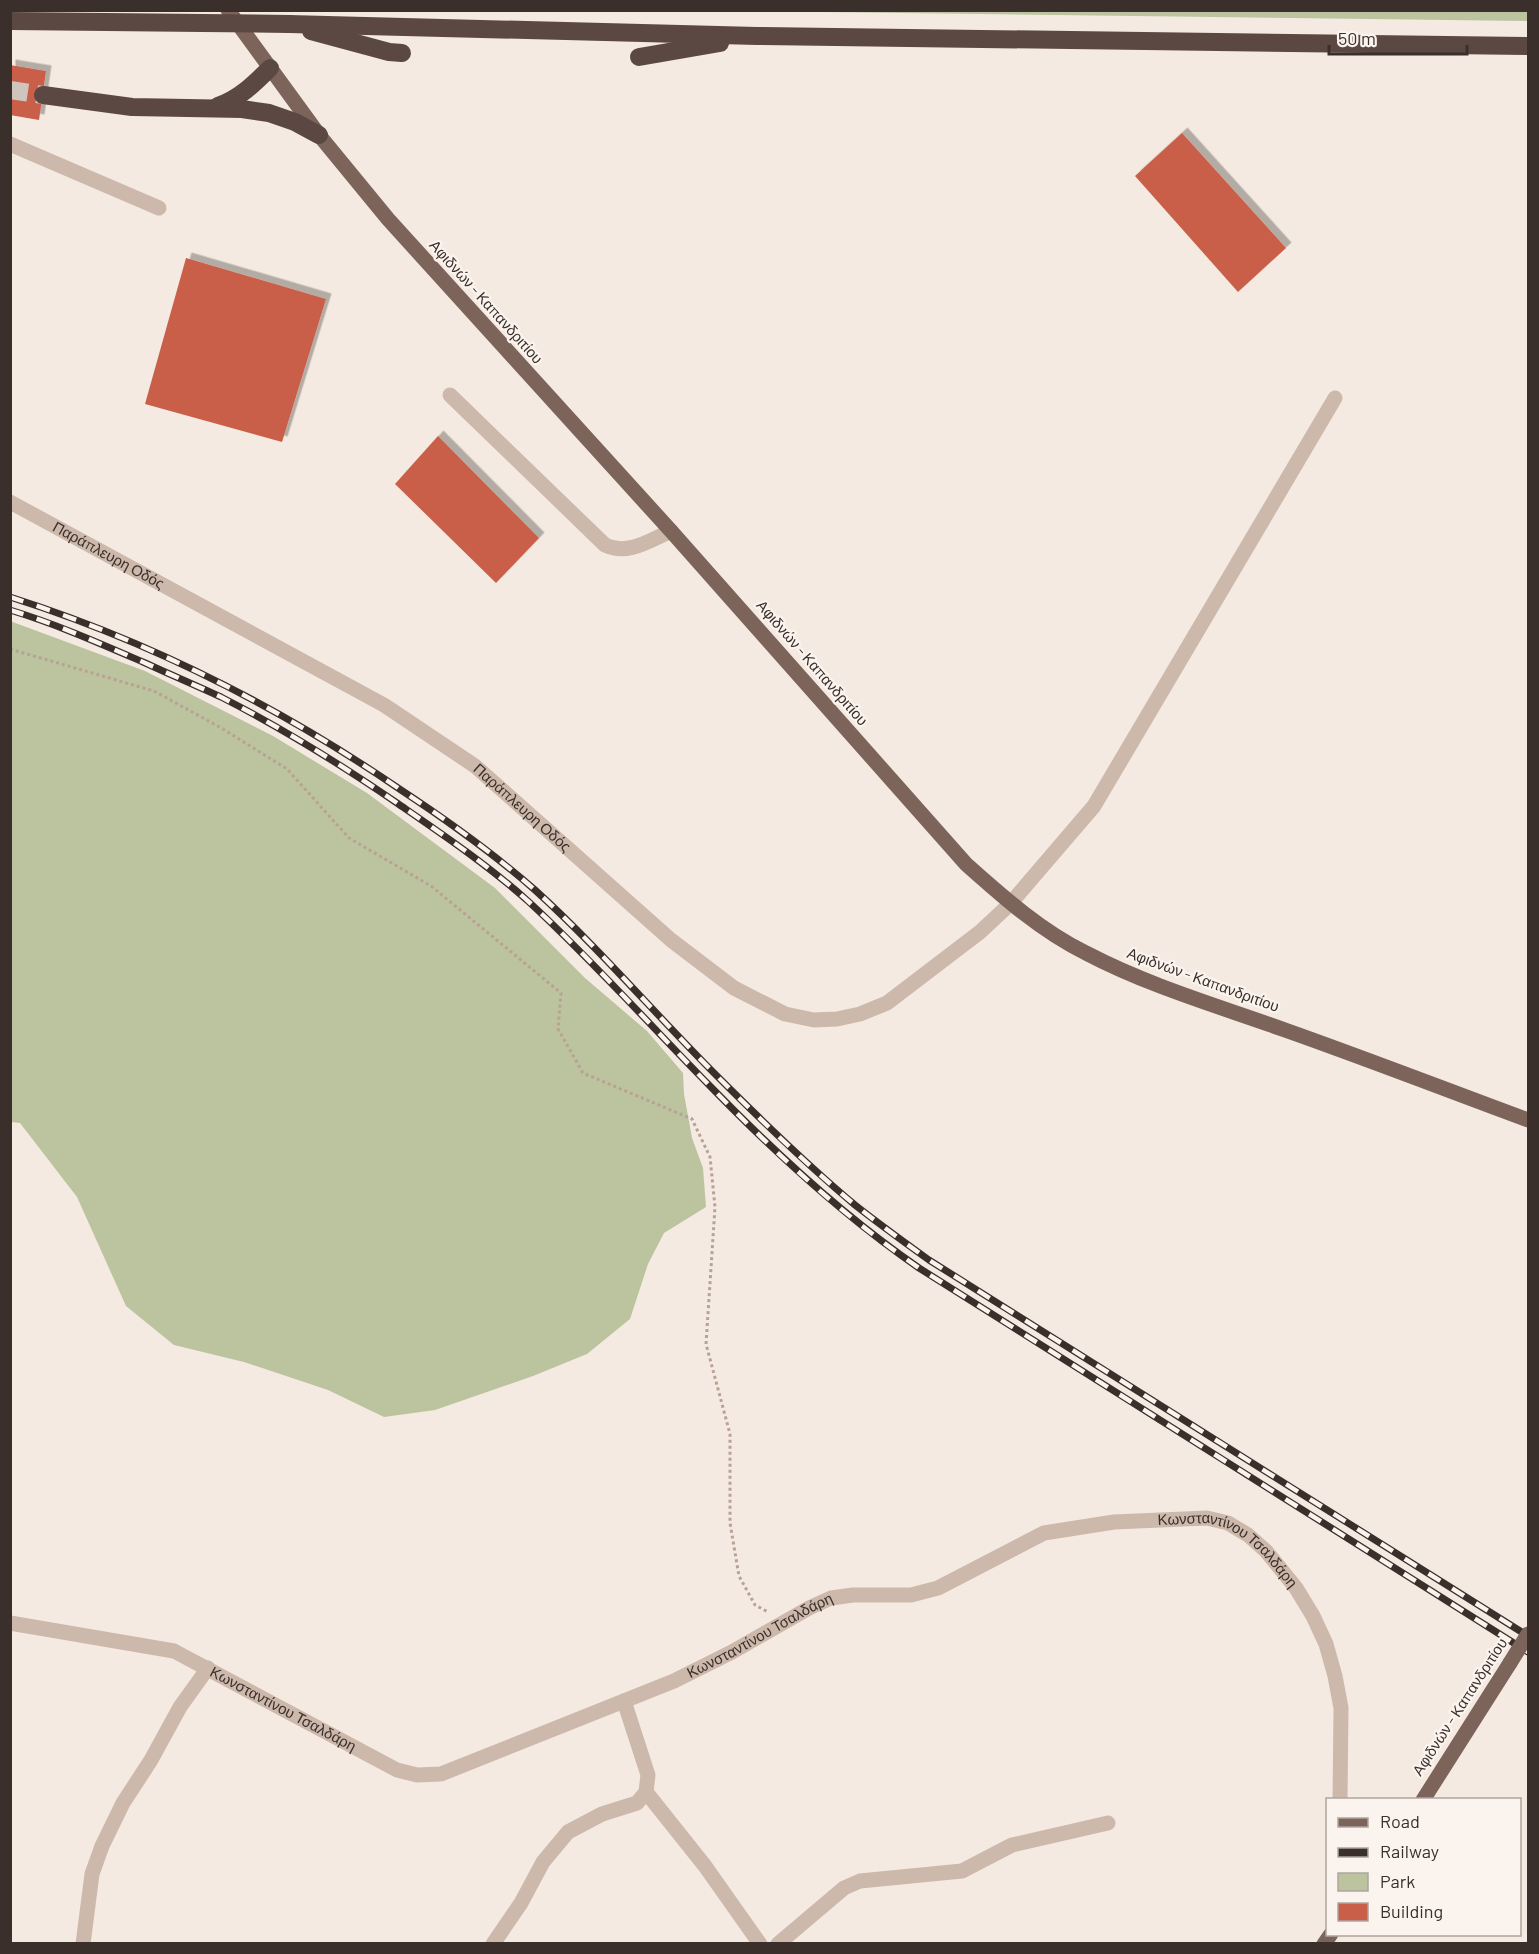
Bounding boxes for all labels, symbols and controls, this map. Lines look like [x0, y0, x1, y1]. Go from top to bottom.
scale bar [1329, 18, 1467, 56]
text: 50 m [1338, 27, 1376, 49]
street label: Αφιδνών - Καπανδριτίου [426, 236, 547, 367]
street label: Παράπλευρη Οδός [50, 517, 168, 592]
street label: Αφιδνών - Καπανδριτίου [753, 596, 872, 729]
street label: Παράπλευρη Οδός [470, 759, 575, 855]
street label: Αφιδνών - Καπανδριτίου [1125, 943, 1282, 1015]
street label: Κωνσταντίνου Τσαλδάρη [1157, 1508, 1302, 1591]
street label: Κωνσταντίνου Τσαλδάρη [684, 1588, 835, 1681]
street label: Αφιδνών - Καπανδριτίου [1408, 1634, 1510, 1779]
street label: Κωνσταντίνου Τσαλδάρη [207, 1662, 360, 1755]
legend [1326, 1798, 1521, 1936]
text: Road [1380, 1810, 1420, 1832]
text: Railway [1380, 1840, 1439, 1862]
text: Park [1380, 1870, 1415, 1892]
text: Building [1380, 1900, 1443, 1922]

